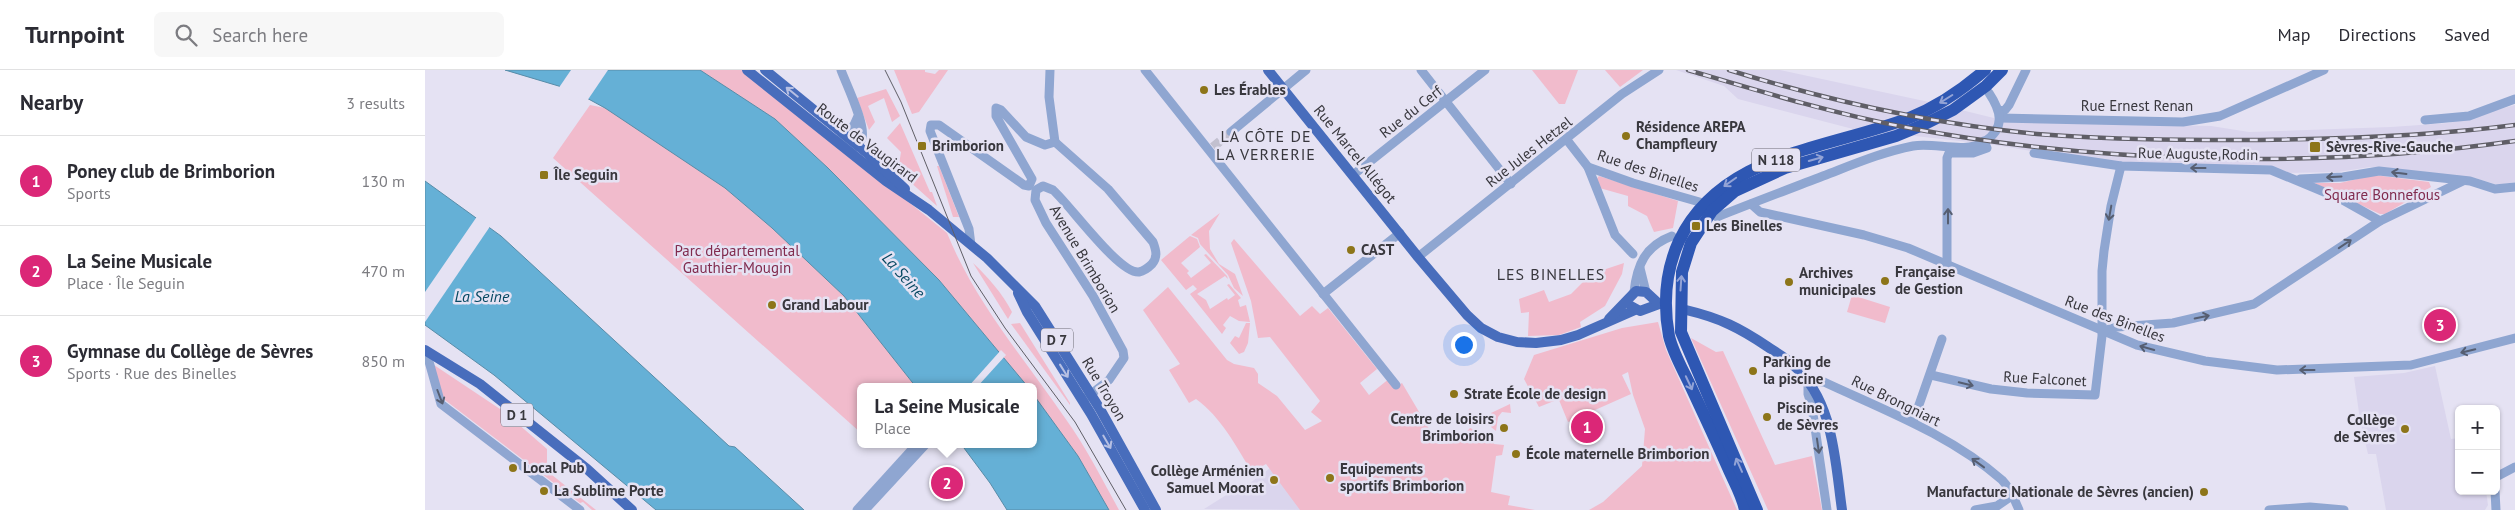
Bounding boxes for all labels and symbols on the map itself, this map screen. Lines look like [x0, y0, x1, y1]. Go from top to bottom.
place label: Les Érables [1214, 80, 1286, 99]
street label: Rue du Cerf [1376, 81, 1447, 142]
marker: Les Érables [1198, 84, 1210, 96]
one-way arrow [786, 86, 799, 97]
one-way arrow [1940, 94, 1954, 104]
street label: Rue Ernest Renan [2081, 96, 2193, 115]
street label: Route de Vaugirard [813, 99, 921, 187]
street label: Rue Marcel Allégot [1310, 101, 1401, 207]
street label: Rue Jules Hetzel [1482, 112, 1576, 191]
place label: Résidence AREPA Champfleury [1636, 117, 1747, 153]
district label: LA CÔTE DE LA VERRERIE [1216, 126, 1316, 164]
marker: Résidence AREPA Champfleury [1620, 130, 1632, 142]
place label: Brimborion [932, 136, 1004, 155]
place label: Sèvres-Rive-Gauche [2326, 137, 2454, 156]
marker: Brimborion [916, 140, 928, 152]
marker: Sèvres-Rive-Gauche [2308, 140, 2322, 154]
street label: Rue Auguste Rodin [2138, 143, 2258, 164]
street label: Rue des Binelles [1595, 145, 1701, 196]
road number: N 118 [1752, 148, 1800, 172]
one-way arrow [1807, 154, 1823, 164]
one-way arrow [2190, 163, 2206, 173]
place label: Île Seguin [553, 165, 618, 184]
one-way arrow [2392, 168, 2408, 178]
marker: Île Seguin [538, 169, 550, 181]
one-way arrow [2326, 173, 2342, 182]
one-way arrow [1723, 177, 1737, 187]
park label: Square Bonnefous [2324, 185, 2440, 204]
street label: Avenue Brimborion [1046, 201, 1125, 316]
one-way arrow [2105, 205, 2114, 221]
one-way arrow [1943, 208, 1953, 224]
place label: Les Binelles [1706, 216, 1782, 235]
marker: Les Binelles [1690, 220, 1702, 232]
one-way arrow [2338, 239, 2352, 250]
place label: CAST [1361, 240, 1395, 259]
park label: Parc départemental Gauthier-Mougin [674, 241, 800, 277]
marker: CAST [1345, 244, 1357, 256]
water label: La Seine [878, 248, 930, 302]
place label: Française de Gestion [1895, 262, 1963, 298]
place label: Archives municipales [1799, 263, 1876, 299]
district label: LES BINELLES [1497, 264, 1605, 284]
marker: Française de Gestion [1879, 275, 1891, 287]
one-way arrow [1676, 276, 1685, 292]
marker: Archives municipales [1783, 276, 1795, 288]
water label: La Seine [455, 286, 510, 306]
street label: Rue des Binelles [2062, 291, 2168, 346]
place label: Grand Labour [782, 295, 869, 314]
marker: Grand Labour [766, 299, 778, 311]
pin: 3 [2424, 306, 2456, 344]
one-way arrow [2194, 312, 2210, 321]
road number: D 7 [1041, 328, 1073, 352]
your location [1451, 332, 1477, 358]
one-way arrow [2139, 342, 2155, 352]
one-way arrow [2460, 347, 2476, 356]
place label: Parking de la piscine [1763, 352, 1831, 388]
street label: Rue Troyon [1078, 354, 1131, 424]
one-way arrow [1060, 364, 1070, 378]
marker: Parking de la piscine [1747, 365, 1759, 377]
one-way arrow [2299, 365, 2316, 375]
street label: Rue Falconet [2003, 367, 2087, 390]
street label: Rue Brongniart [1848, 371, 1944, 430]
one-way arrow [1685, 375, 1694, 390]
one-way arrow [1958, 380, 1974, 389]
place label: Strate École de design [1464, 384, 1606, 403]
marker: Strate École de design [1448, 388, 1460, 400]
one-way arrow [436, 389, 445, 404]
place label: Piscine de Sèvres [1777, 398, 1838, 434]
road number: D 1 [501, 404, 533, 426]
pin: 1 [1571, 408, 1603, 446]
place label: Centre de loisirs Brimborion [1390, 409, 1494, 445]
place label: Collège de Sèvres [2334, 410, 2395, 446]
marker: Piscine de Sèvres [1761, 411, 1773, 423]
marker: Centre de loisirs Brimborion [1498, 422, 1510, 434]
marker: Collège de Sèvres [2399, 423, 2411, 435]
one-way arrow [1103, 434, 1113, 448]
one-way arrow [1813, 438, 1823, 454]
place label: École maternelle Brimborion [1526, 444, 1709, 463]
marker: École maternelle Brimborion [1510, 448, 1522, 460]
place label: Local Pub [523, 458, 585, 477]
one-way arrow [1733, 458, 1743, 473]
one-way arrow [1971, 458, 1985, 468]
place label: Equipements sportifs Brimborion [1340, 459, 1464, 495]
place label: Collège Arménien Samuel Moorat [1151, 461, 1265, 497]
marker: Local Pub [507, 462, 519, 474]
pin: 2 [931, 464, 963, 502]
marker: Equipements sportifs Brimborion [1324, 472, 1336, 484]
marker: Collège Arménien Samuel Moorat [1268, 474, 1280, 486]
place label: La Sublime Porte [554, 481, 664, 500]
place label: Manufacture Nationale de Sèvres (ancien) [1927, 482, 2194, 501]
marker: La Sublime Porte [538, 485, 550, 497]
marker: Manufacture Nationale de Sèvres (ancien) [2198, 486, 2210, 498]

